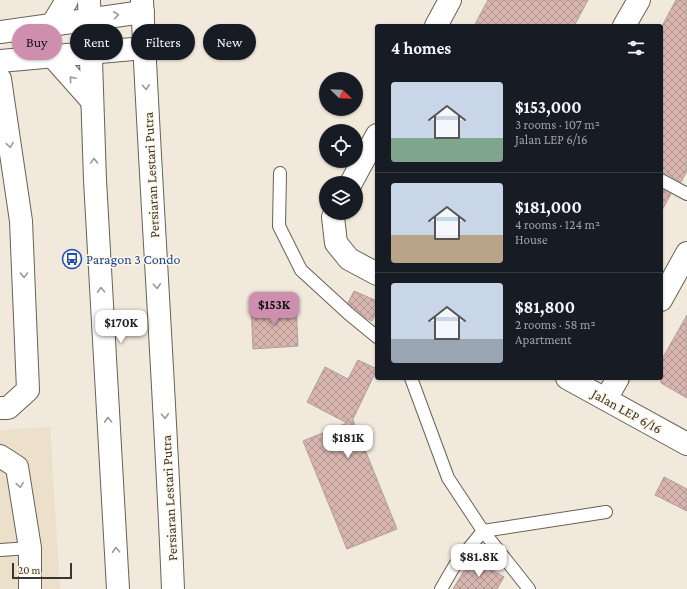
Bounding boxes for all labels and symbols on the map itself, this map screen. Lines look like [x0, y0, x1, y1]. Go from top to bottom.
one-way arrow [113, 11, 119, 20]
north arrow [319, 72, 363, 116]
one-way arrow [70, 76, 77, 84]
one-way arrow [142, 84, 151, 90]
street label: Persiaran Lestari Putra [140, 111, 162, 238]
one-way arrow [5, 142, 14, 149]
one-way arrow [90, 158, 98, 164]
bus stop icon: Paragon 3 Condo [61, 248, 83, 270]
place label: Paragon 3 Condo [86, 251, 181, 267]
one-way arrow [19, 272, 28, 278]
one-way arrow [153, 283, 162, 289]
one-way arrow [97, 287, 106, 293]
pin: $153K [246, 292, 302, 326]
pin: $170K [93, 310, 149, 344]
street label: Jalan LEP 6/16 [587, 384, 665, 437]
one-way arrow [160, 413, 169, 419]
one-way arrow [104, 417, 113, 423]
pin: $181K [320, 425, 376, 459]
street label: Persiaran Lestari Putra [158, 434, 180, 561]
one-way arrow [15, 482, 24, 488]
pin: $81.8K [446, 544, 512, 578]
one-way arrow [111, 547, 120, 553]
scale bar [12, 561, 72, 580]

